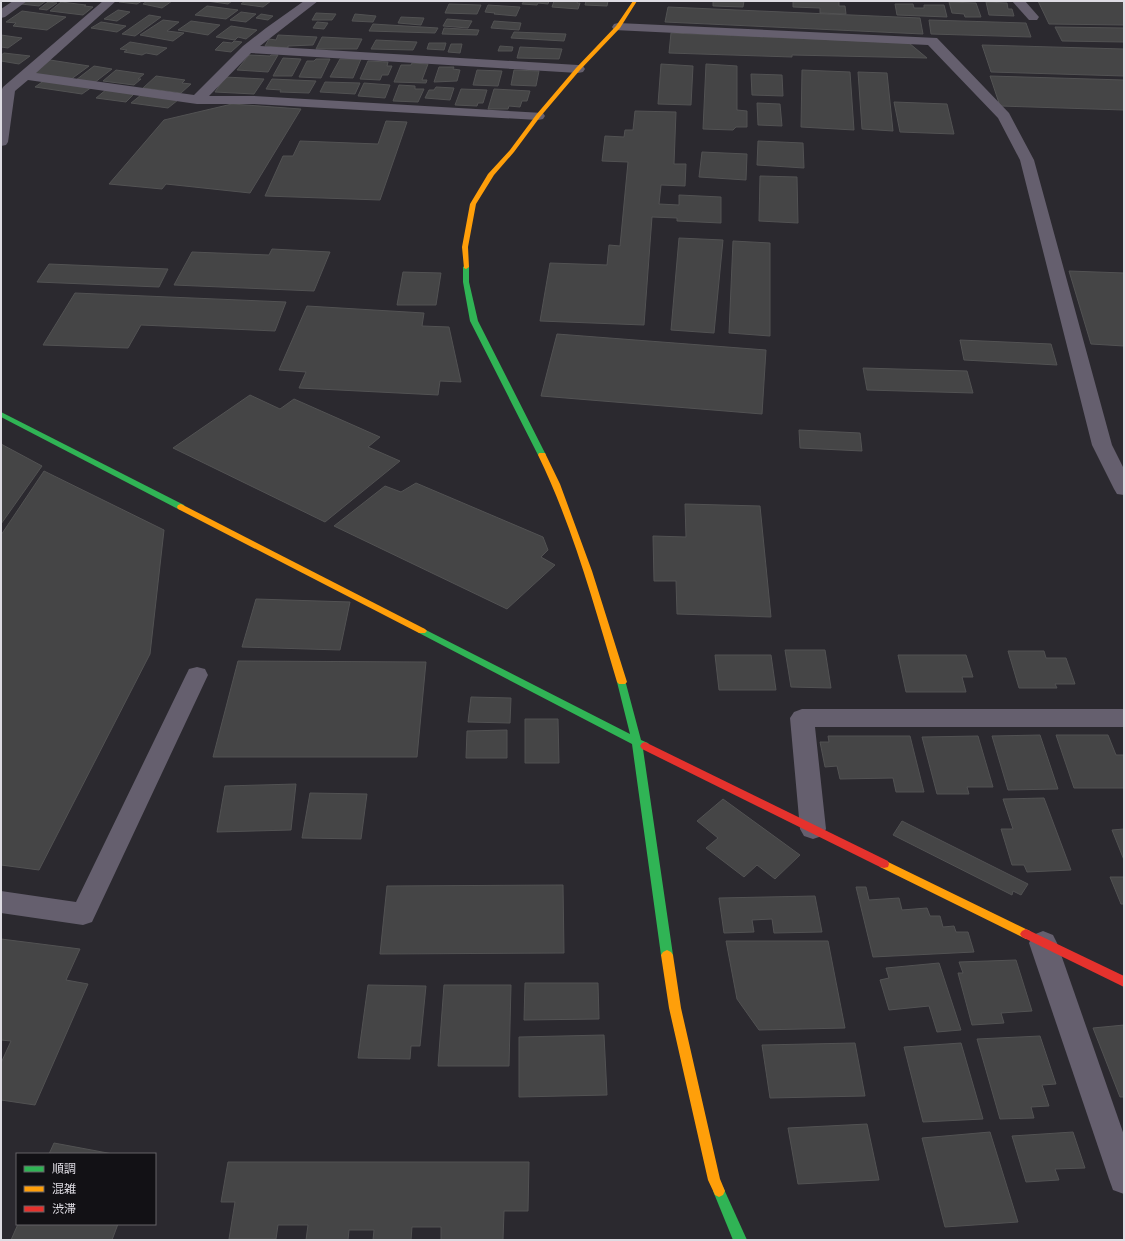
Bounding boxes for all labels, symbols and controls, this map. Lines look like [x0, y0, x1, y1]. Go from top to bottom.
legend [16, 1153, 156, 1225]
text: 順調 [52, 1162, 76, 1175]
text: 混雑 [52, 1182, 76, 1195]
text: 渋滞 [52, 1202, 76, 1215]

